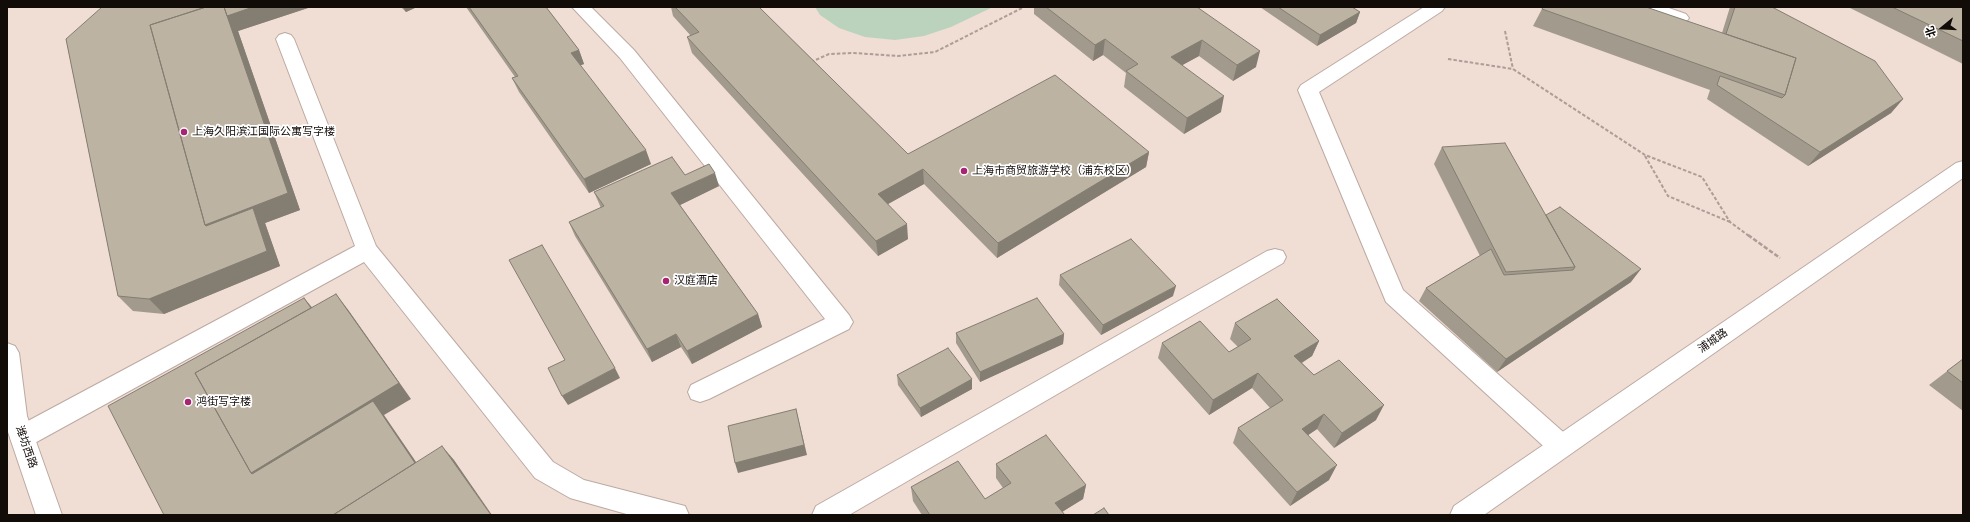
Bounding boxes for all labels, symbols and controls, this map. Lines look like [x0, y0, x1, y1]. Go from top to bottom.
north arrow [1922, 8, 1962, 48]
text: 北 [1921, 24, 1939, 39]
place label: 上海久阳滨江国际公寓写字楼 [192, 125, 335, 139]
marker: 上海久阳滨江国际公寓写字楼 [179, 127, 189, 137]
place label: 上海市商贸旅游学校（浦东校区） [972, 164, 1137, 178]
marker: 上海市商贸旅游学校（浦东校区） [959, 166, 969, 176]
place label: 汉庭酒店 [674, 274, 718, 288]
marker: 汉庭酒店 [661, 276, 671, 286]
street label: 浦城路 [1696, 326, 1730, 356]
place label: 鸿街写字楼 [196, 395, 251, 409]
marker: 鸿街写字楼 [183, 397, 193, 407]
street label: 潍坊西路 [13, 424, 39, 470]

